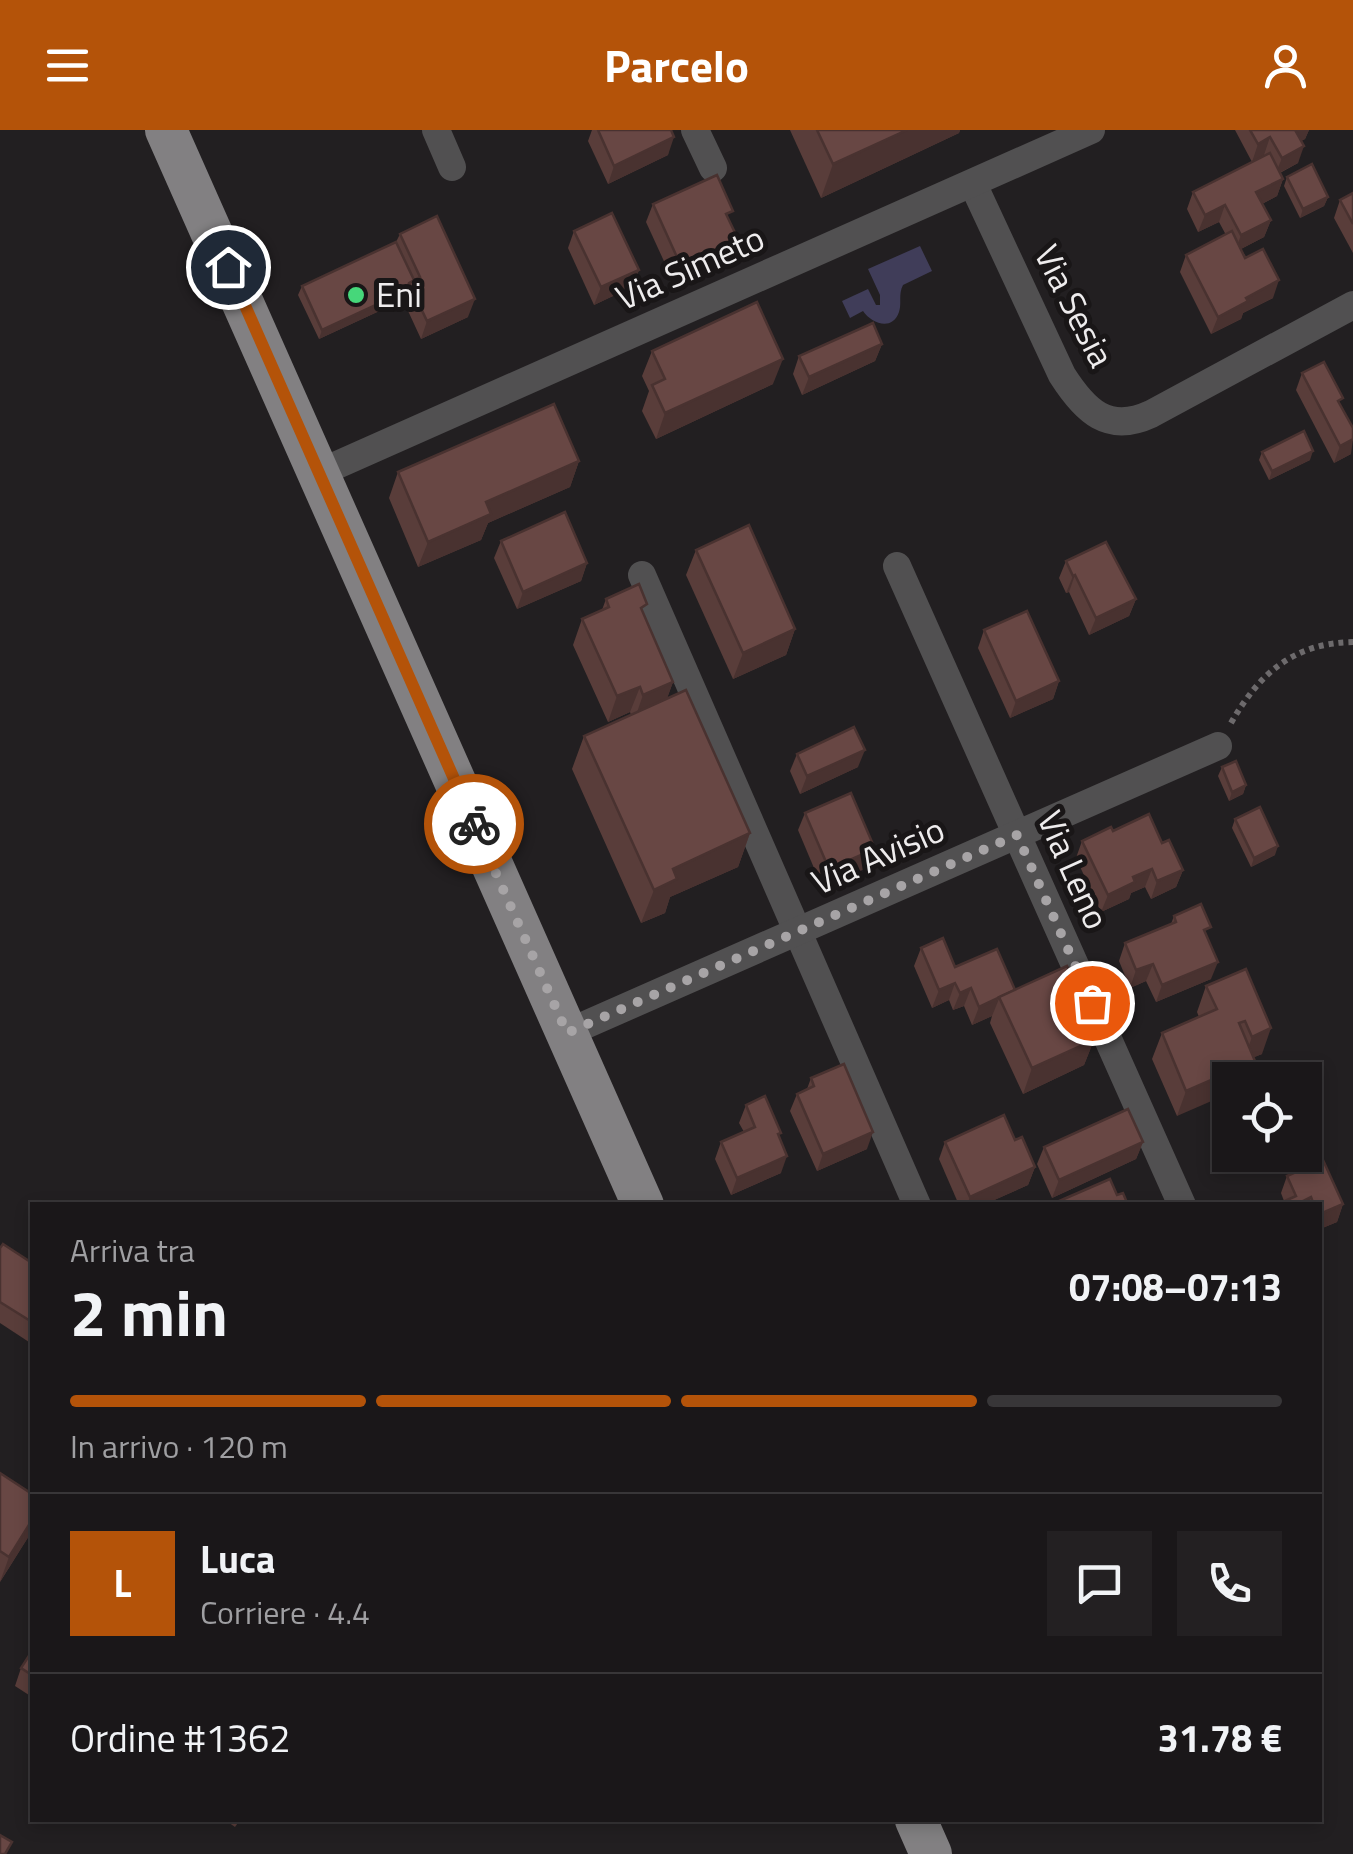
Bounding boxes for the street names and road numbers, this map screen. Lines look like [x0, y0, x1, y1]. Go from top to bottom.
street label: Via Simeto [607, 210, 773, 324]
street label: Via Sesia [1021, 235, 1129, 376]
street label: Via Avisio [802, 802, 953, 908]
street label: Via Leno [1024, 802, 1124, 938]

